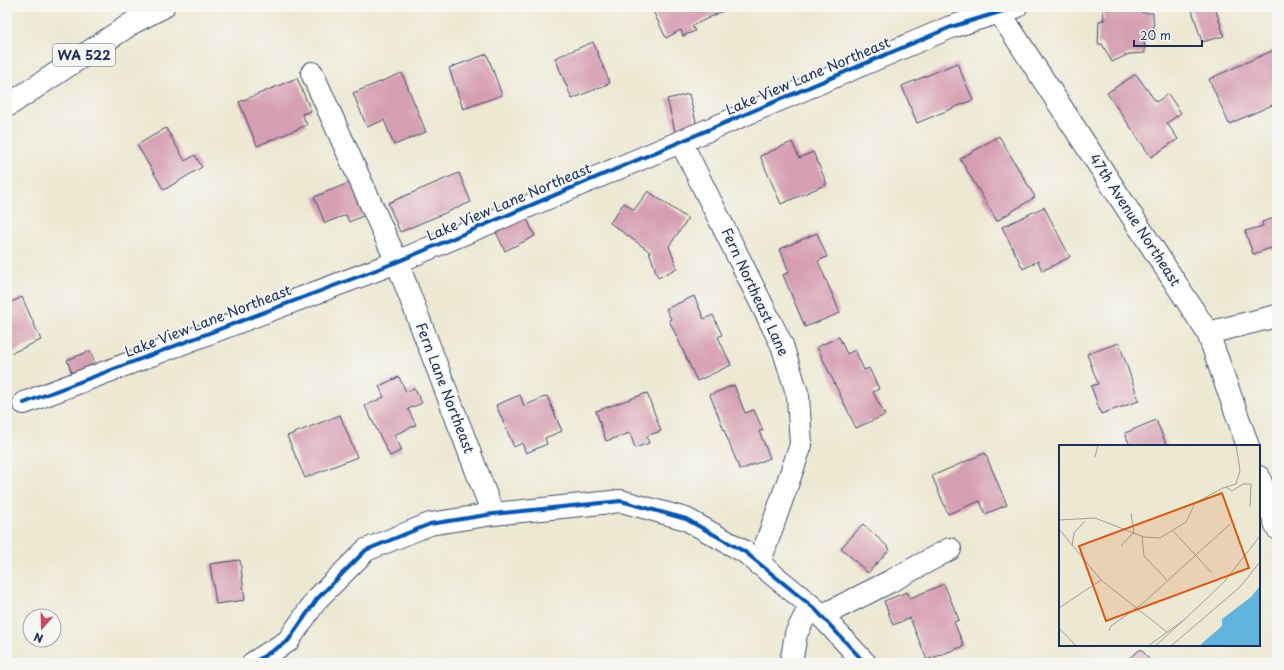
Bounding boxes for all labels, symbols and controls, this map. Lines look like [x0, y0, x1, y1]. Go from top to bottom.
scale bar [1134, 22, 1202, 48]
text: 20 m [1140, 26, 1171, 44]
street label: Lake View Lane Northeast [722, 31, 894, 120]
road number: WA 522 [53, 44, 115, 66]
street label: 47th Avenue Northeast [1085, 149, 1186, 290]
street label: Lake View Lane Northeast [423, 157, 595, 246]
street label: Fern Northeast Lane [716, 224, 795, 360]
street label: Lake View Lane Northeast [122, 279, 294, 362]
street label: Fern Lane Northeast [411, 319, 480, 457]
inset map [1059, 445, 1260, 646]
north arrow [22, 608, 62, 648]
text: N [31, 628, 45, 647]

